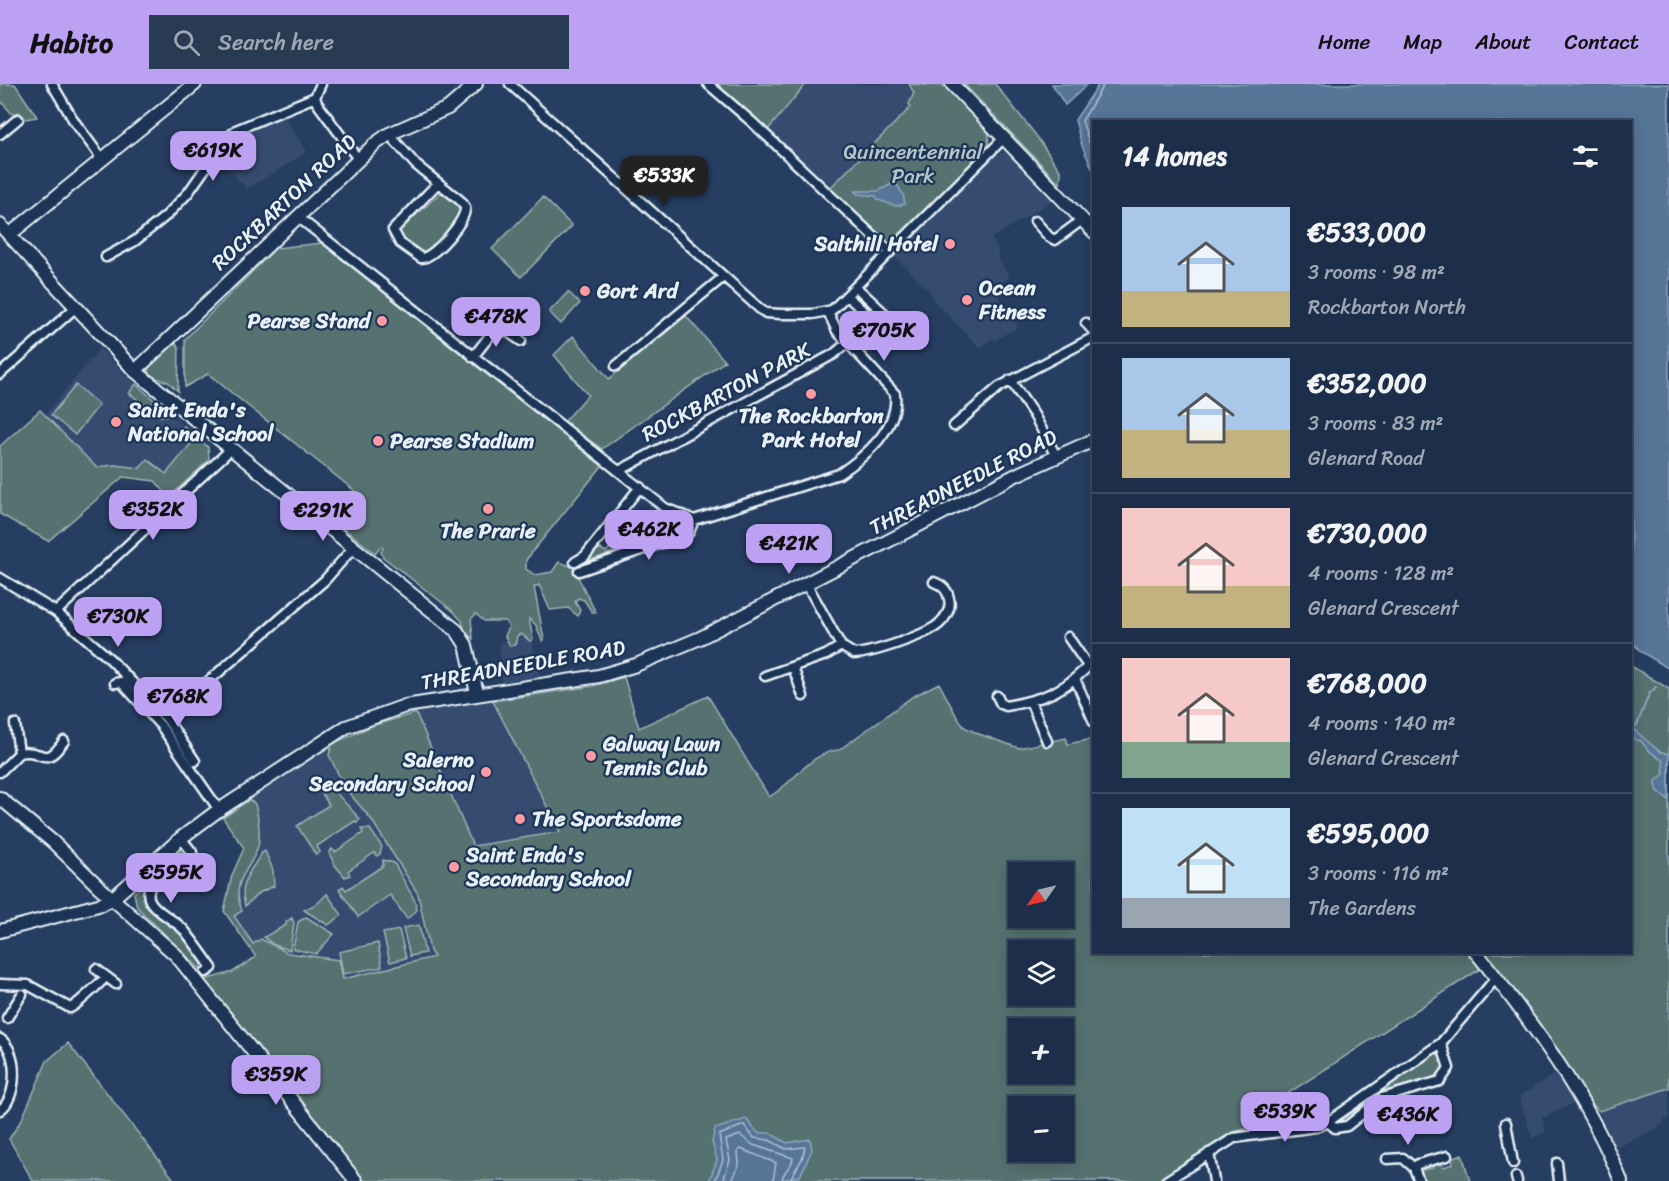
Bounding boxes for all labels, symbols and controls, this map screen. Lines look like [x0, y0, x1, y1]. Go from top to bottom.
search box [149, 15, 569, 69]
text: Habito [30, 18, 113, 67]
text: Search here [218, 23, 334, 62]
text: Home [1318, 23, 1370, 61]
text: Map [1403, 23, 1442, 61]
text: About [1475, 23, 1532, 61]
text: Contact [1565, 23, 1639, 61]
icon: search [170, 26, 203, 59]
street label: ROCKBARTON ROAD [202, 124, 366, 280]
pin: €619K [171, 131, 255, 182]
text: €619K [184, 133, 242, 168]
park label: Quincentennial Park [844, 133, 984, 195]
text: 14 homes [1122, 133, 1227, 179]
icon: filters [1569, 140, 1602, 173]
pin: €533K [622, 156, 706, 207]
text: €533K [634, 158, 694, 193]
text: €533,000 [1308, 209, 1426, 255]
place label: Salthill Hotel [813, 225, 939, 263]
icon: home [1170, 231, 1242, 303]
marker: Salthill Hotel [943, 237, 957, 251]
text: 3 rooms · 98 m² [1308, 255, 1445, 290]
place label: Ocean Fitness [978, 269, 1047, 331]
place label: Gort Ard [596, 272, 679, 310]
marker: Gort Ard [578, 284, 592, 298]
text: Rockbarton North [1308, 290, 1466, 325]
marker: Ocean Fitness [960, 293, 974, 307]
pin: €478K [454, 297, 538, 348]
text: €478K [465, 299, 527, 334]
place label: Pearse Stand [247, 302, 372, 340]
pin: €705K [842, 311, 926, 362]
text: €705K [853, 313, 915, 348]
marker: Pearse Stand [375, 314, 389, 328]
street label: ROCKBARTON PARK [634, 331, 819, 453]
text: €352,000 [1308, 360, 1427, 406]
icon: home [1170, 382, 1242, 454]
marker: The Rockbarton Park Hotel [804, 387, 818, 401]
place label: Saint Enda's National School [127, 391, 275, 453]
place label: The Rockbarton Park Hotel [738, 397, 884, 459]
text: 3 rooms · 83 m² [1308, 406, 1443, 441]
marker: Saint Enda's National School [109, 415, 123, 429]
street label: THREADNEEDLE ROAD [862, 418, 1064, 546]
place label: Pearse Stadium [390, 422, 534, 460]
marker: Pearse Stadium [371, 434, 385, 448]
text: Glenard Road [1308, 441, 1424, 476]
pin: €352K [111, 490, 195, 541]
pin: €291K [281, 491, 365, 542]
text: €352K [123, 492, 183, 527]
text: €291K [294, 493, 352, 528]
marker: The Prarie [481, 502, 495, 516]
pin: €462K [607, 510, 691, 561]
text: €730,000 [1308, 510, 1427, 556]
place label: The Prarie [440, 512, 536, 550]
text: €462K [619, 512, 679, 547]
pin: €421K [747, 524, 831, 575]
text: €421K [760, 526, 818, 561]
icon: home [1170, 532, 1242, 604]
text: 4 rooms · 128 m² [1308, 556, 1454, 591]
text: Glenard Crescent [1308, 591, 1459, 626]
pin: €730K [76, 597, 160, 648]
text: €730K [88, 599, 148, 634]
street label: THREADNEEDLE ROAD [418, 628, 629, 702]
text: €768,000 [1308, 660, 1427, 706]
pin: €768K [136, 677, 220, 728]
text: €768K [148, 679, 208, 714]
icon: home [1170, 682, 1242, 754]
text: 4 rooms · 140 m² [1308, 706, 1456, 741]
place label: Galway Lawn Tennis Club [602, 725, 721, 787]
place label: Salerno Secondary School [308, 741, 475, 803]
text: Glenard Crescent [1308, 741, 1459, 776]
marker: Galway Lawn Tennis Club [584, 749, 598, 763]
marker: Salerno Secondary School [479, 765, 493, 779]
place label: The Sportsdome [532, 800, 682, 838]
text: €595,000 [1308, 810, 1429, 856]
marker: The Sportsdome [513, 812, 527, 826]
icon: home [1170, 832, 1242, 904]
place label: Saint Enda's Secondary School [465, 836, 632, 898]
pin: €595K [129, 853, 213, 904]
text: €595K [140, 855, 202, 890]
text: 3 rooms · 116 m² [1308, 856, 1449, 891]
marker: Saint Enda's Secondary School [447, 860, 461, 874]
north arrow [1008, 862, 1074, 928]
map controls [1008, 862, 1074, 1162]
text: The Gardens [1308, 891, 1416, 926]
button: layers [1008, 940, 1074, 1006]
button: + [1008, 1018, 1074, 1084]
pin: €359K [234, 1055, 318, 1106]
text: €359K [246, 1057, 306, 1092]
pin: €539K [1243, 1092, 1327, 1143]
text: €539K [1255, 1094, 1315, 1129]
pin: €436K [1366, 1095, 1450, 1146]
button: − [1008, 1096, 1074, 1162]
text: €436K [1378, 1097, 1438, 1132]

